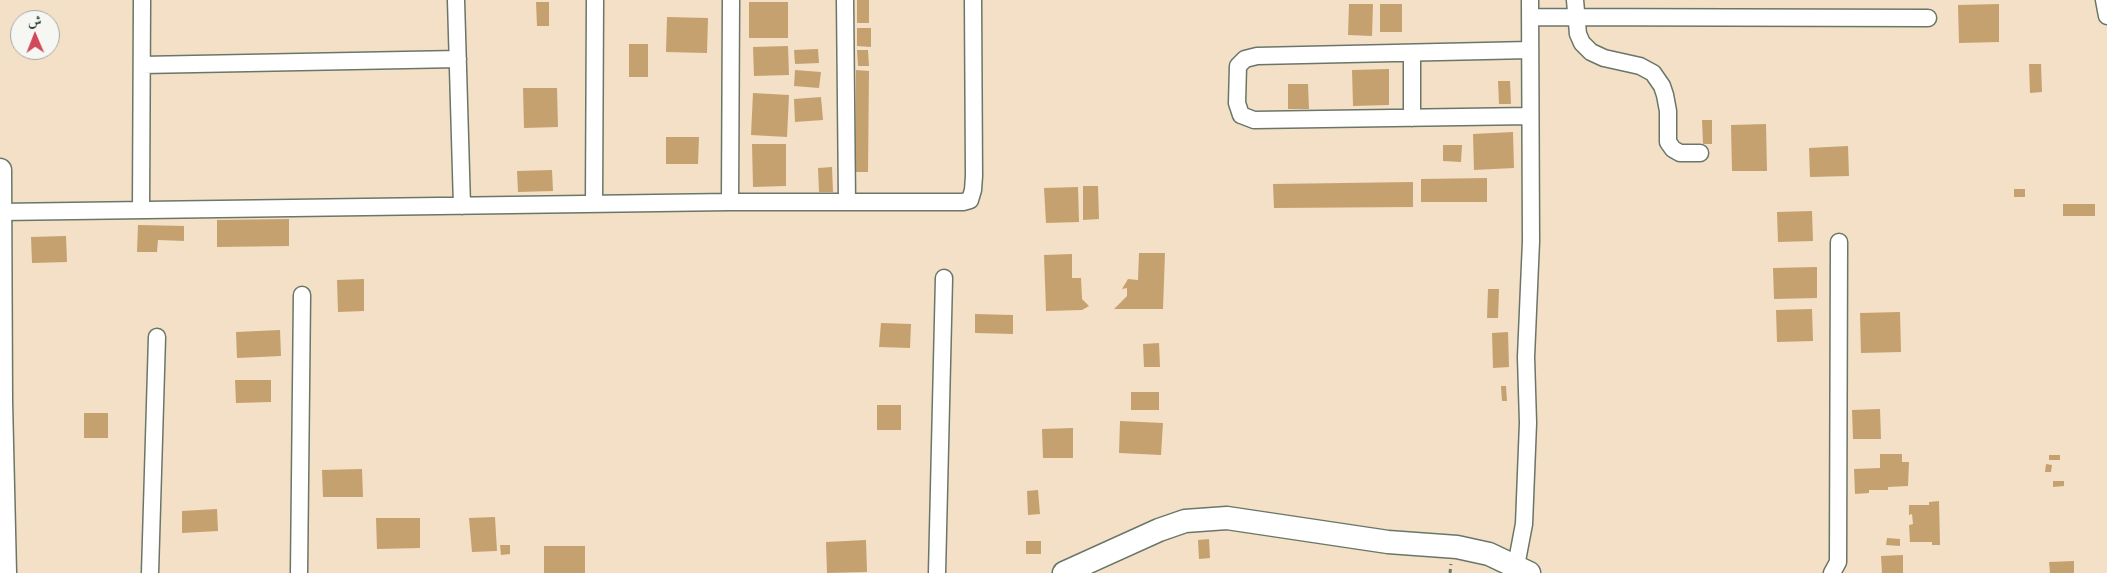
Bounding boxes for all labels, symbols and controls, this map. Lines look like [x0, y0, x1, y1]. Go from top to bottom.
north arrow [10, 10, 60, 60]
text: ش [28, 11, 42, 31]

